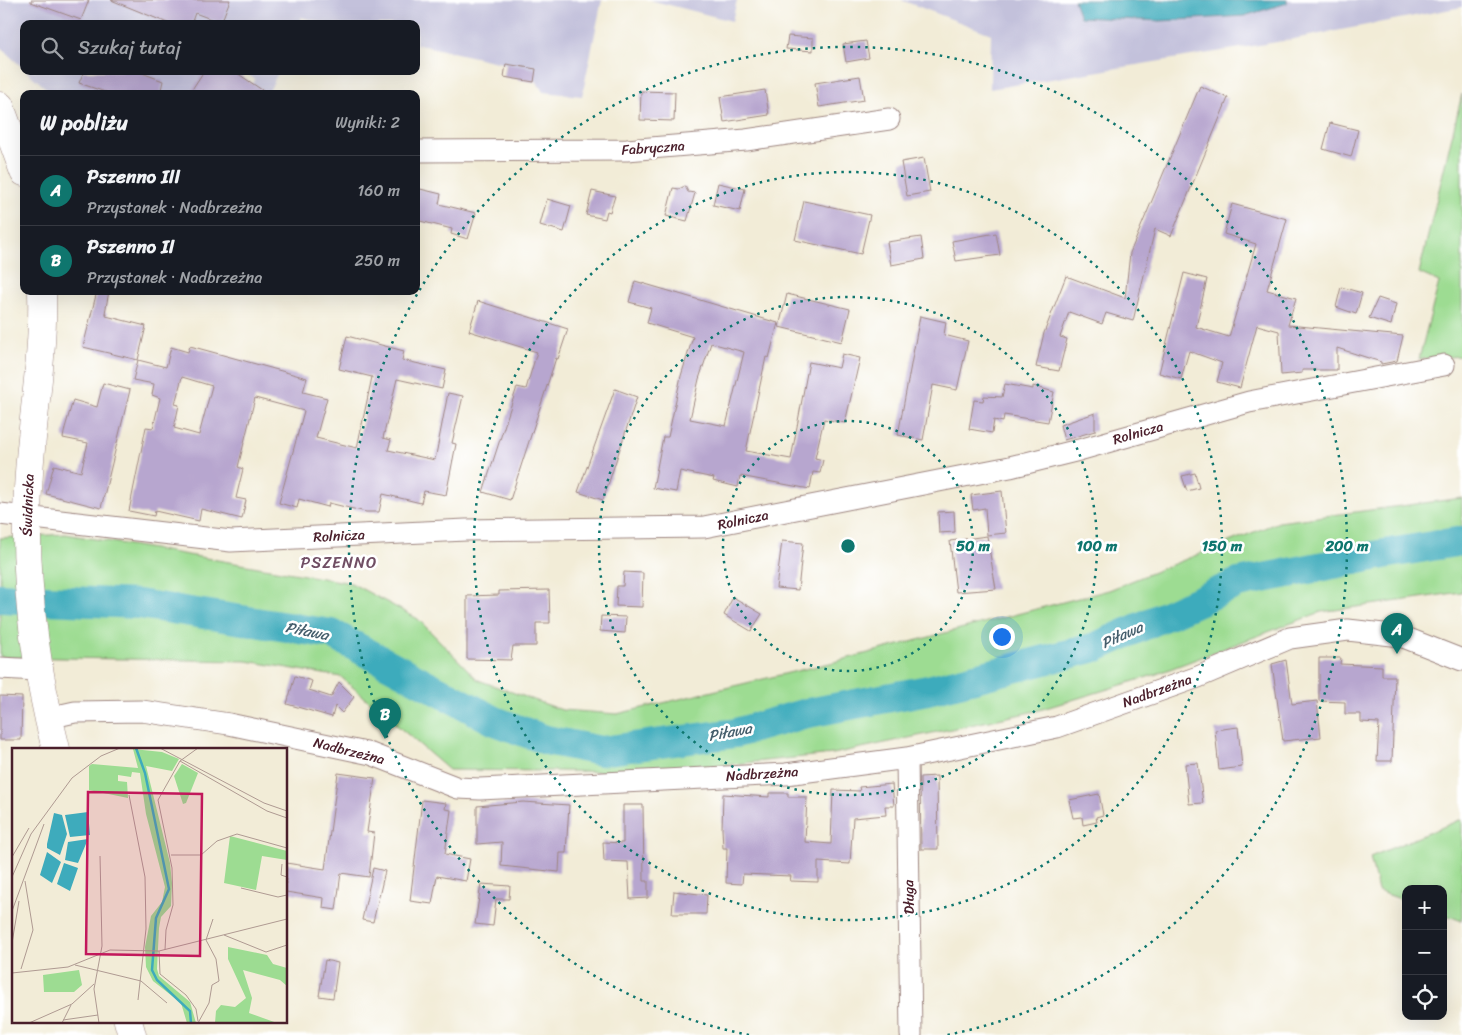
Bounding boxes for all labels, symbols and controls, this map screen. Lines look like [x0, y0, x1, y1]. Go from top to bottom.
search box [20, 20, 420, 75]
text: Szukaj tutaj [78, 31, 181, 64]
icon: search [38, 34, 66, 62]
text: W pobliżu [40, 104, 128, 142]
text: Wyniki: 2 [335, 108, 400, 137]
street label: Fabryczna [620, 133, 686, 163]
text: Pszenno III [87, 160, 180, 193]
text: A [51, 176, 61, 205]
text: 160 m [357, 176, 400, 205]
text: Przystanek · Nadbrzeżna [87, 193, 262, 222]
text: Pszenno II [87, 230, 175, 263]
text: B [51, 246, 61, 275]
text: 250 m [354, 246, 400, 275]
text: Przystanek · Nadbrzeżna [87, 263, 262, 292]
street label: Rolnicza [1110, 414, 1166, 452]
street label: Świdnicka [14, 473, 42, 537]
street label: Rolnicza [715, 502, 771, 538]
street label: Rolnicza [313, 522, 365, 550]
text: 50 m [956, 533, 991, 559]
text: 100 m [1077, 533, 1118, 559]
text: 150 m [1202, 533, 1243, 559]
text: 200 m [1324, 533, 1369, 559]
centre of rings [839, 537, 857, 555]
district label: PSZENNO [301, 548, 377, 577]
pin: A [1381, 613, 1413, 654]
water label: Piława [283, 614, 332, 648]
water label: Piława [1097, 614, 1149, 656]
your location [989, 624, 1015, 650]
street label: Nadbrzeżna [1119, 667, 1195, 715]
pin: B [369, 698, 401, 739]
water label: Piława [706, 715, 755, 749]
street label: Nadbrzeżna [311, 730, 387, 772]
inset map [12, 748, 288, 1022]
street label: Nadbrzeżna [725, 759, 799, 789]
street label: Długa [896, 879, 922, 914]
map controls [1402, 885, 1447, 1020]
button: + [1402, 885, 1447, 930]
button: − [1402, 930, 1447, 975]
button: locate [1402, 975, 1447, 1020]

